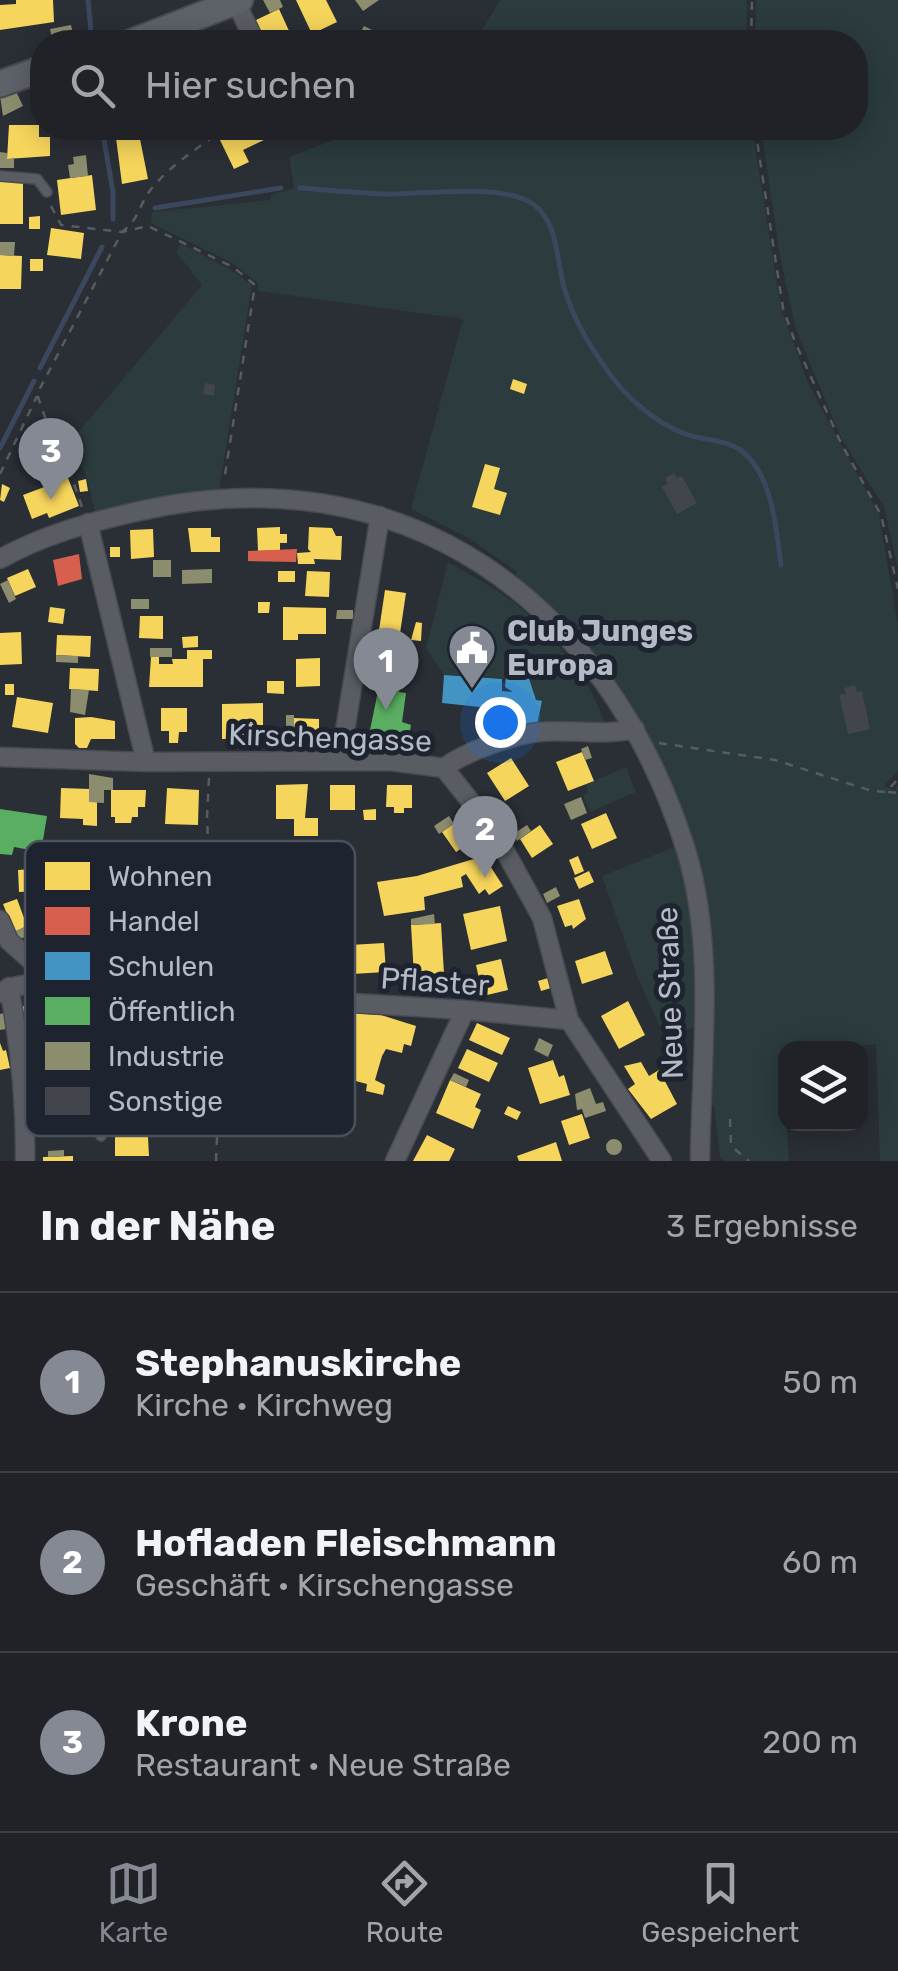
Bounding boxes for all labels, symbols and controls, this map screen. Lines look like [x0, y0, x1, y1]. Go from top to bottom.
search box [30, 30, 868, 140]
icon: search [65, 58, 120, 113]
text: Hier suchen [145, 62, 356, 108]
pin: 3 [18, 418, 84, 500]
place label: Club Junges Europa [507, 613, 693, 683]
public building icon: Club Junges Europa [446, 622, 498, 690]
pin: 1 [354, 628, 418, 710]
your location [475, 697, 526, 748]
street label: Kirschengasse [228, 716, 432, 760]
pin: 2 [452, 796, 518, 878]
legend [25, 841, 355, 1136]
text: Wohnen [108, 860, 213, 893]
text: Handel [108, 905, 200, 938]
street label: Neue Straße [649, 906, 691, 1080]
text: Schulen [108, 950, 214, 983]
street label: Pflaster [379, 960, 491, 1004]
text: Öffentlich [108, 995, 236, 1028]
text: Industrie [108, 1040, 224, 1073]
map controls [778, 1041, 868, 1131]
button: layers [778, 1041, 868, 1131]
text: Sonstige [108, 1085, 223, 1118]
text: In der Nähe [40, 1201, 275, 1251]
text: 3 Ergebnisse [666, 1207, 858, 1245]
text: Stephanuskirche [135, 1340, 461, 1386]
text: 1 [65, 1363, 80, 1401]
text: 50 m [782, 1363, 858, 1401]
text: Kirche · Kirchweg [135, 1386, 393, 1424]
text: Hofladen Fleischmann [135, 1520, 557, 1566]
text: 2 [62, 1543, 83, 1581]
text: 60 m [782, 1543, 858, 1581]
text: Geschäft · Kirschengasse [135, 1566, 514, 1604]
text: Krone [135, 1700, 248, 1746]
text: 3 [62, 1723, 83, 1761]
text: 200 m [762, 1723, 858, 1761]
text: Restaurant · Neue Straße [135, 1746, 511, 1784]
tab: Karte [99, 1856, 168, 1949]
tab: Route [366, 1856, 444, 1949]
tab: Gespeichert [641, 1856, 799, 1949]

